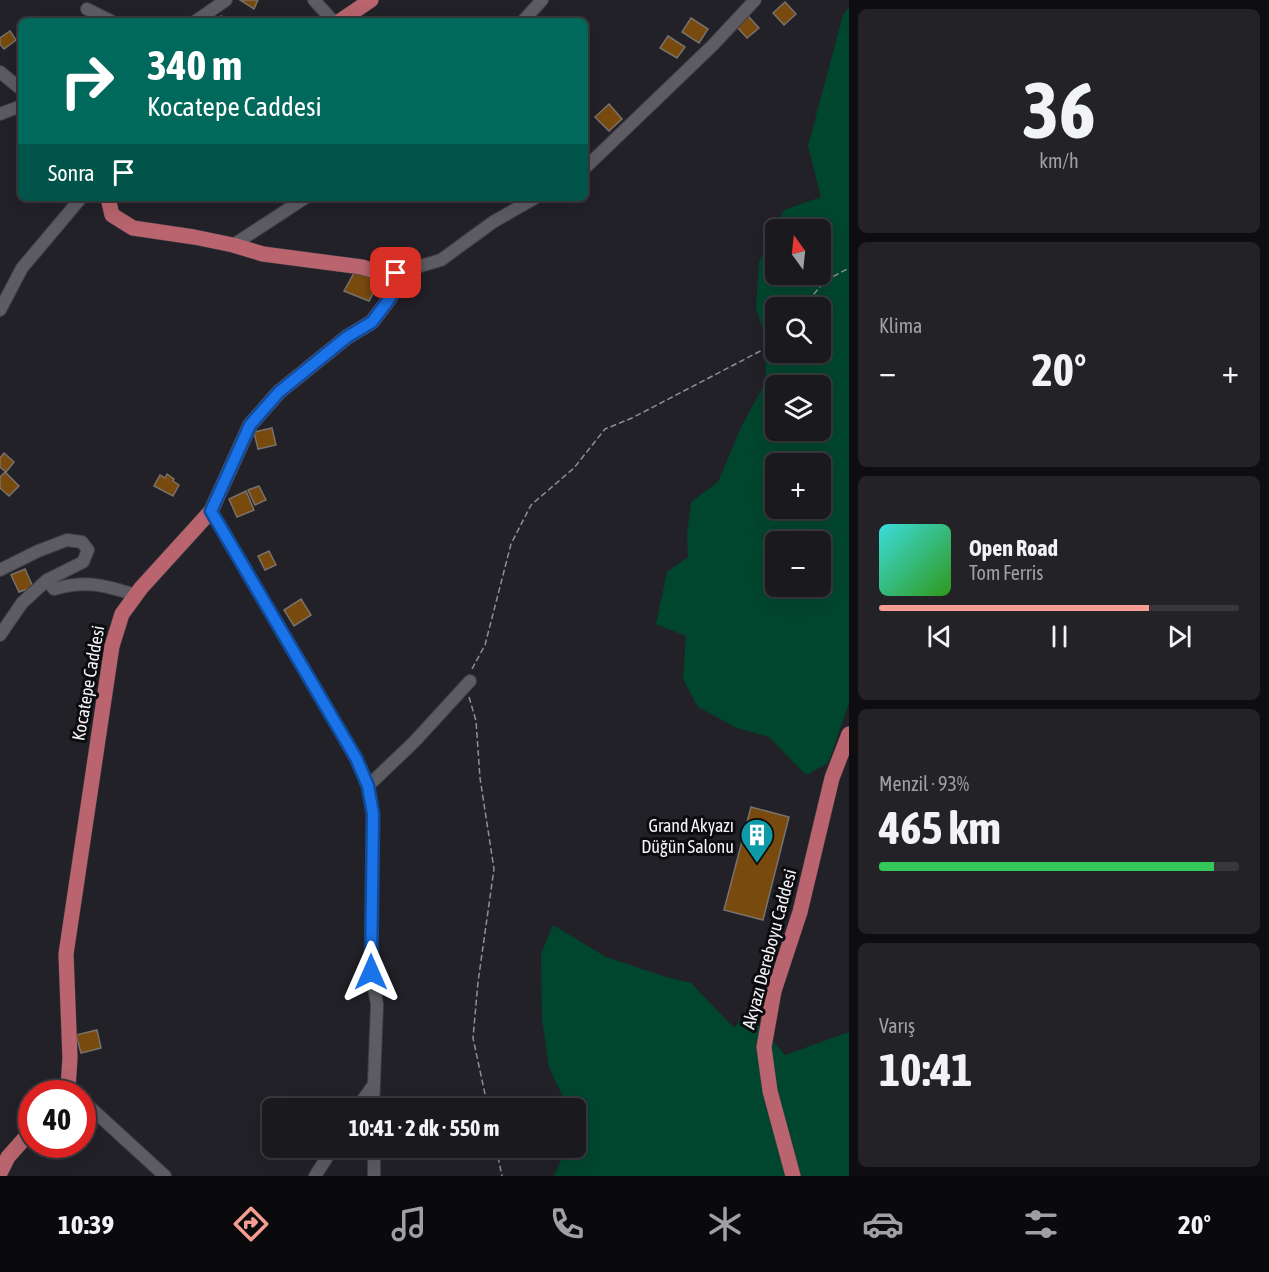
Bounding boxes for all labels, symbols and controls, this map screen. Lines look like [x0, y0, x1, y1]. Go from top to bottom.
text: 340 m [147, 41, 242, 89]
icon: right [48, 42, 126, 120]
text: 36 [1022, 65, 1096, 155]
text: Kocatepe Caddesi [147, 91, 322, 122]
text: km/h [1039, 149, 1079, 172]
icon: arrive [107, 156, 140, 189]
text: Sonra [48, 160, 95, 186]
north arrow [765, 219, 831, 285]
map controls [765, 219, 831, 597]
pin [370, 247, 421, 298]
icon: arrive [379, 256, 412, 289]
button: search [765, 297, 831, 363]
text: Klima [879, 314, 922, 337]
text: 20° [1032, 344, 1086, 396]
text: − [879, 352, 896, 390]
text: + [1222, 352, 1239, 390]
button: layers [765, 375, 831, 441]
button: + [765, 453, 831, 519]
button: − [765, 531, 831, 597]
text: Open Road [969, 535, 1058, 561]
text: Tom Ferris [969, 561, 1043, 584]
icon: previous [923, 620, 956, 653]
icon: pause [1043, 620, 1076, 653]
icon: next [1163, 620, 1196, 653]
street label: Kocatepe Caddesi [68, 624, 108, 742]
text: Menzil · 93% [879, 772, 969, 795]
text: 465 km [879, 802, 1001, 854]
place label: Grand Akyazı Düğün Salonu [641, 815, 734, 857]
building icon: Grand Akyazı Düğün Salonu [739, 817, 775, 864]
street label: Akyazı Dereboyu Caddesi [738, 867, 800, 1031]
position arrow [339, 940, 403, 1004]
text: Varış [879, 1014, 915, 1037]
text: 10:41 [879, 1044, 973, 1096]
speed limit sign: 40 [18, 1080, 96, 1158]
text: 10:41 · 2 dk · 550 m [349, 1115, 499, 1141]
icon: directions [230, 1203, 272, 1245]
icon: music [388, 1203, 430, 1245]
icon: phone [546, 1203, 588, 1245]
icon: climate [704, 1203, 746, 1245]
icon: car [862, 1203, 904, 1245]
icon: filters [1020, 1203, 1062, 1245]
text: 10:39 [58, 1209, 114, 1240]
text: 20° [1178, 1209, 1211, 1240]

